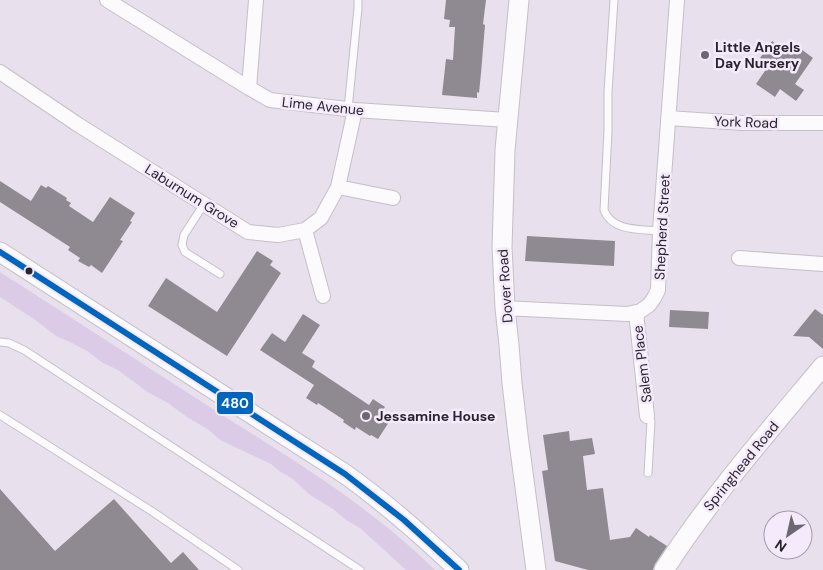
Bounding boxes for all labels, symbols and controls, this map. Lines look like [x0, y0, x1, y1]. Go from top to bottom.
place label: Little Angels Day Nursery [715, 38, 800, 72]
marker: Little Angels Day Nursery [699, 49, 711, 61]
street label: Lime Avenue [281, 93, 365, 119]
street label: York Road [714, 112, 778, 132]
street label: Laburnum Grove [142, 160, 242, 232]
street label: Shepherd Street [650, 174, 674, 280]
street label: Dover Road [493, 248, 517, 324]
unlabelled marker [24, 266, 34, 276]
street label: Salem Place [628, 324, 656, 404]
line badge: 480 [216, 391, 254, 415]
text: 480 [221, 394, 249, 412]
place label: Jessamine House [376, 407, 496, 425]
marker: Jessamine House [360, 410, 372, 422]
street label: Springhead Road [699, 418, 783, 514]
north arrow [763, 510, 813, 560]
text: N [771, 535, 790, 556]

